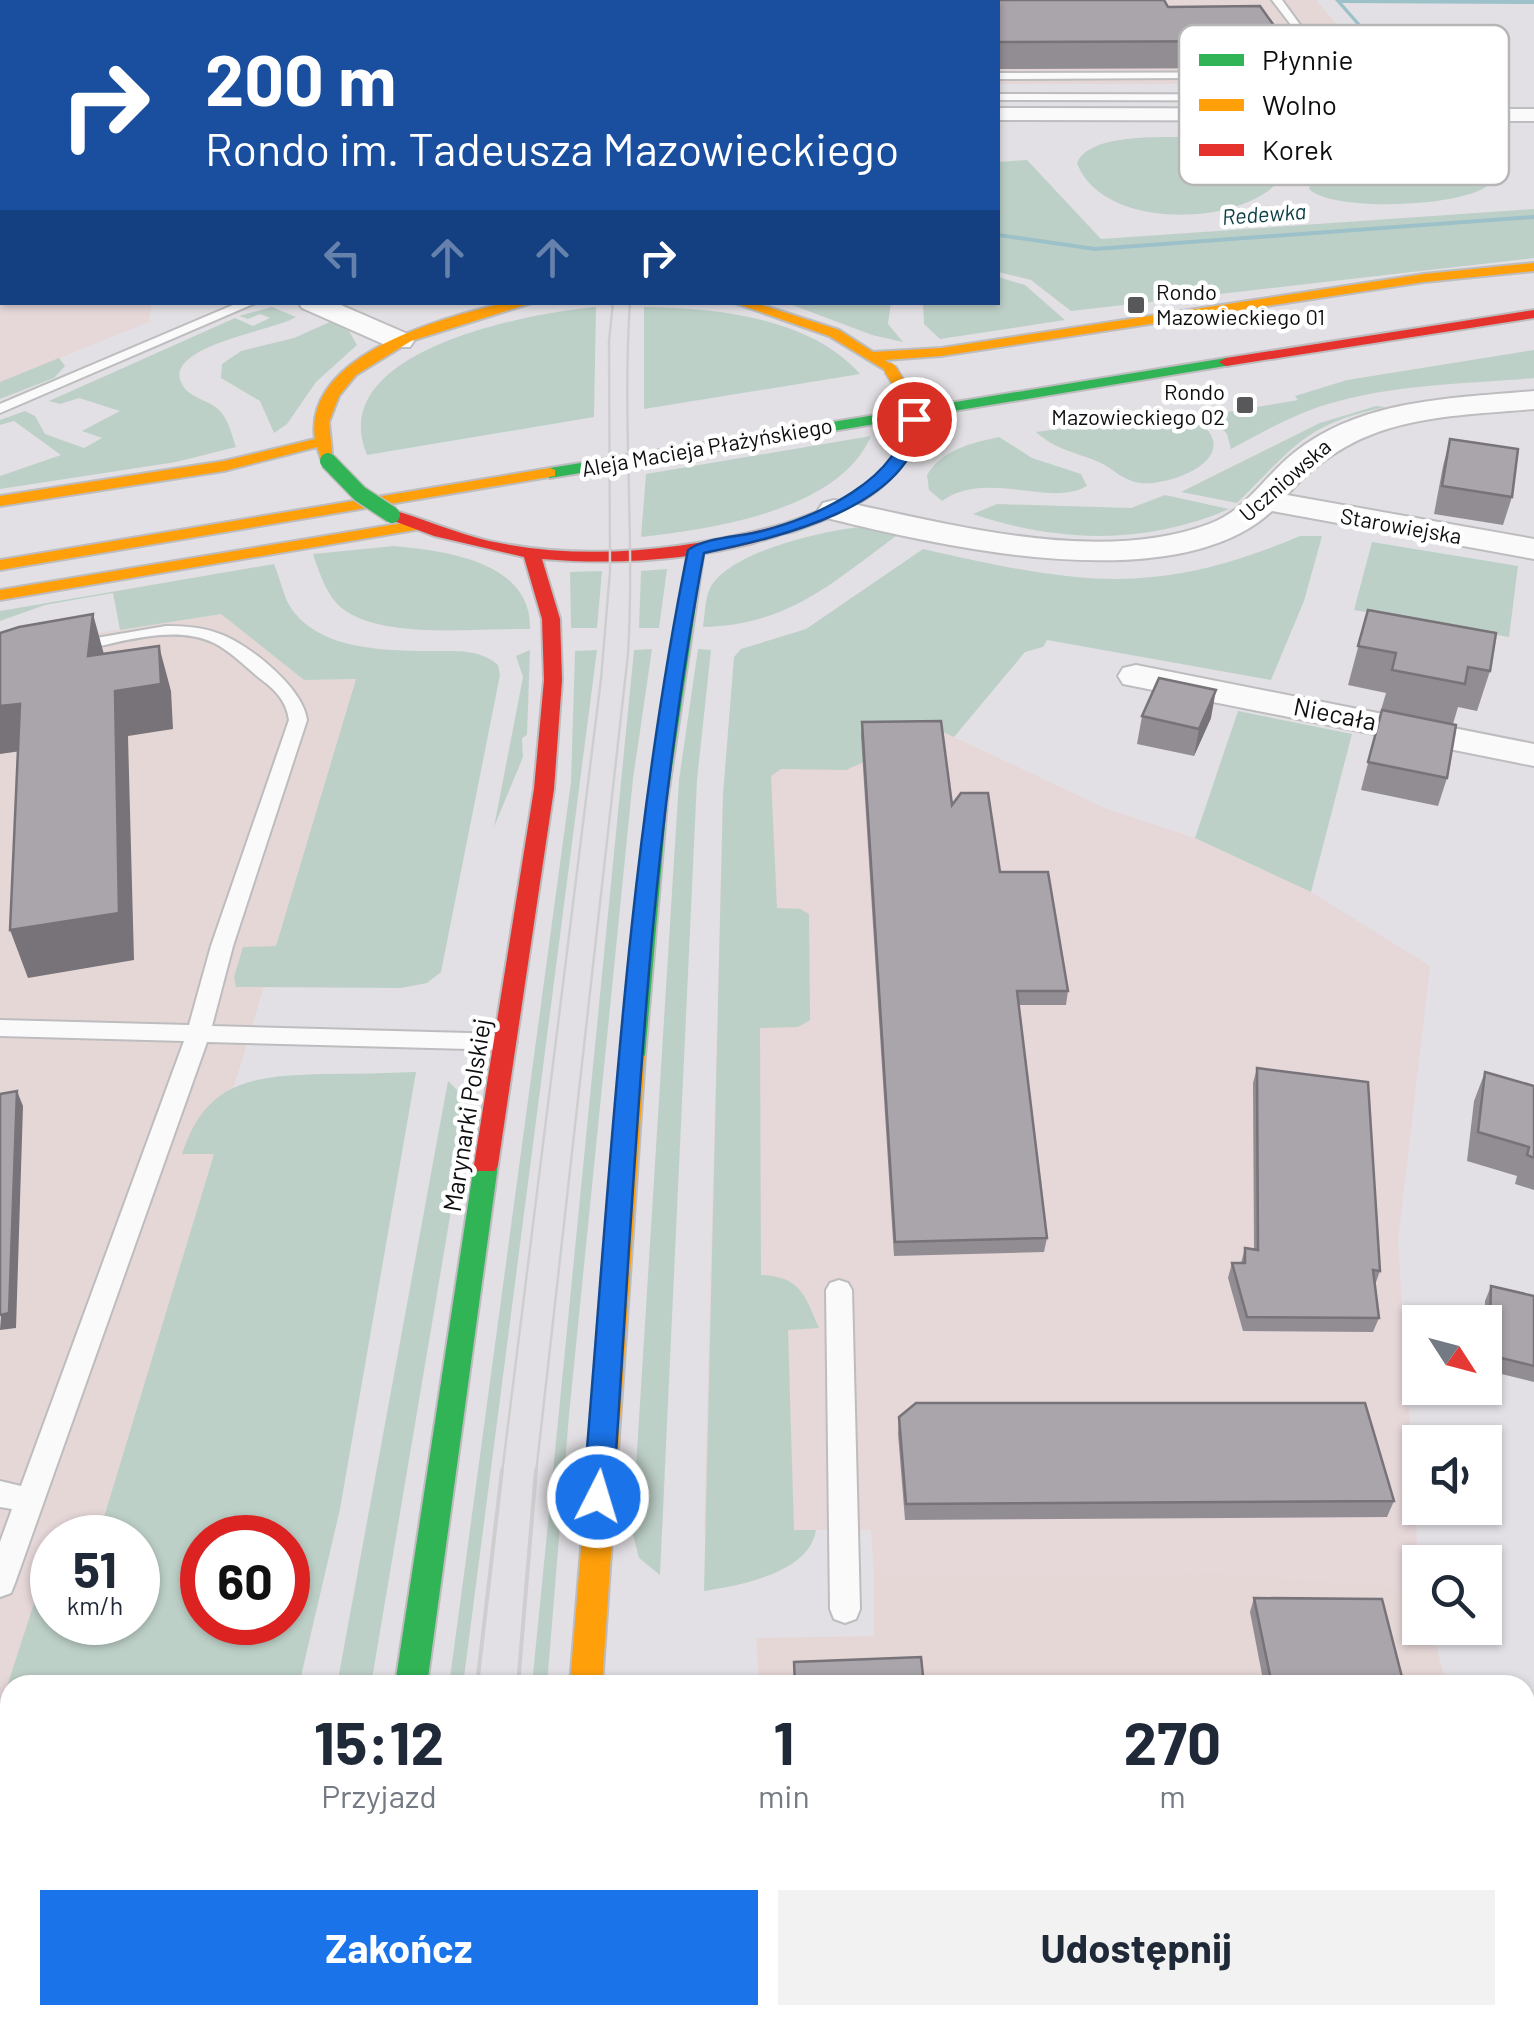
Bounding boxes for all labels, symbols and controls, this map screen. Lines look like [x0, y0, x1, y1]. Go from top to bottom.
legend [1179, 25, 1509, 185]
text: 200 m [205, 36, 396, 120]
icon: right [40, 40, 170, 170]
text: Płynnie [1262, 42, 1353, 76]
text: Wolno [1262, 87, 1337, 121]
text: Rondo im. Tadeusza Mazowieckiego [205, 121, 899, 175]
text: Korek [1262, 132, 1333, 166]
water label: Redewka [1221, 197, 1307, 229]
icon: left [315, 230, 370, 285]
icon: ahead [420, 230, 475, 285]
icon: ahead [525, 230, 580, 285]
icon: right [630, 230, 685, 285]
place label: Rondo Mazowieckiego 01 [1156, 278, 1325, 329]
marker: Rondo Mazowieckiego 01 [1125, 294, 1147, 316]
pin [872, 377, 957, 462]
place label: Rondo Mazowieckiego 02 [1051, 378, 1225, 429]
icon: arrive [887, 392, 942, 447]
marker: Rondo Mazowieckiego 02 [1234, 394, 1256, 416]
street label: Aleja Macieja Płażyńskiego [579, 411, 834, 481]
street label: Uczniowska [1233, 433, 1335, 526]
street label: Starowiejska [1338, 502, 1464, 548]
street label: Niecała [1291, 690, 1379, 736]
street label: Marynarki Polskiej [436, 1016, 496, 1214]
north arrow [1402, 1305, 1502, 1405]
map controls [1402, 1305, 1502, 1645]
button: sound [1402, 1425, 1502, 1525]
position arrow [546, 1445, 650, 1549]
speed limit sign: 60 [180, 1515, 310, 1645]
text: 51 [73, 1538, 117, 1598]
button: search [1402, 1545, 1502, 1645]
text: km/h [67, 1590, 123, 1620]
text: 15:12 [314, 1705, 444, 1777]
text: 1 [773, 1705, 794, 1777]
text: 270 [1124, 1705, 1221, 1777]
text: Przyjazd [321, 1776, 437, 1814]
text: min [758, 1776, 810, 1814]
text: m [1159, 1776, 1186, 1814]
button: Zakończ [40, 1890, 758, 2005]
button: Udostępnij [778, 1890, 1495, 2005]

